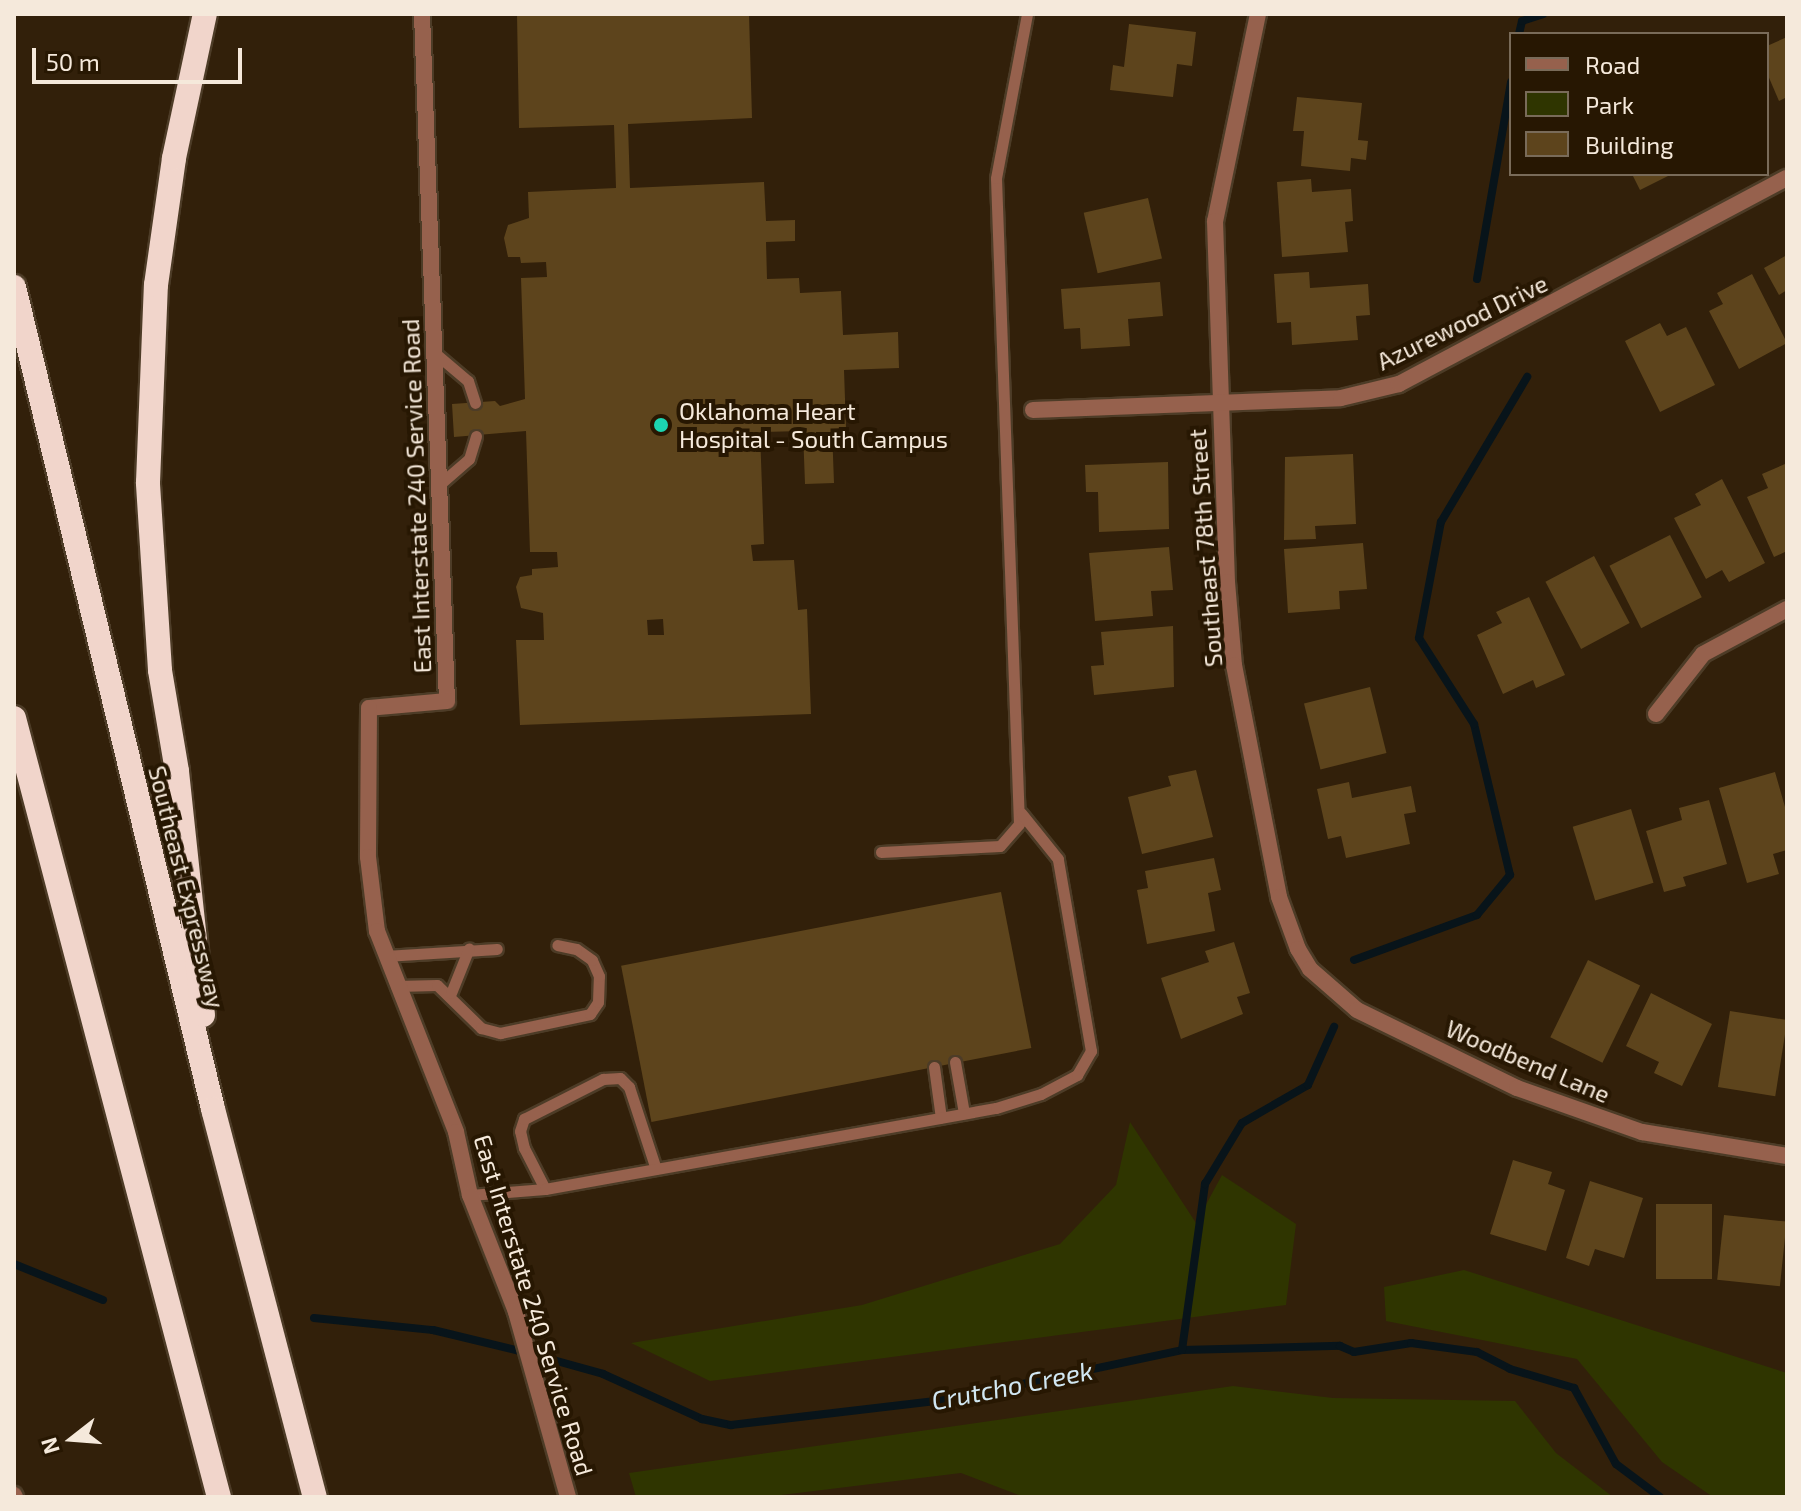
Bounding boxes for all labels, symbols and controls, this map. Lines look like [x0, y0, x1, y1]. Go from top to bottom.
scale bar [36, 32, 246, 82]
legend [1509, 32, 1769, 176]
text: 50 m [46, 47, 100, 76]
text: Road [1585, 50, 1640, 79]
text: Park [1585, 90, 1634, 119]
text: Building [1585, 130, 1674, 159]
street label: Azurewood Drive [1372, 268, 1552, 376]
street label: East Interstate 240 Service Road [395, 318, 437, 674]
place label: Oklahoma Heart Hospital - South Campus [679, 397, 949, 453]
marker: Oklahoma Heart Hospital - South Campus [650, 414, 672, 436]
street label: Southeast 78th Street [1182, 428, 1228, 668]
street label: Southeast Expressway [143, 763, 231, 1011]
street label: Woodbend Lane [1442, 1013, 1614, 1109]
street label: East Interstate 240 Service Road [468, 1131, 600, 1479]
water label: Crutcho Creek [929, 1354, 1095, 1416]
north arrow [32, 1399, 112, 1479]
text: N [34, 1435, 64, 1457]

